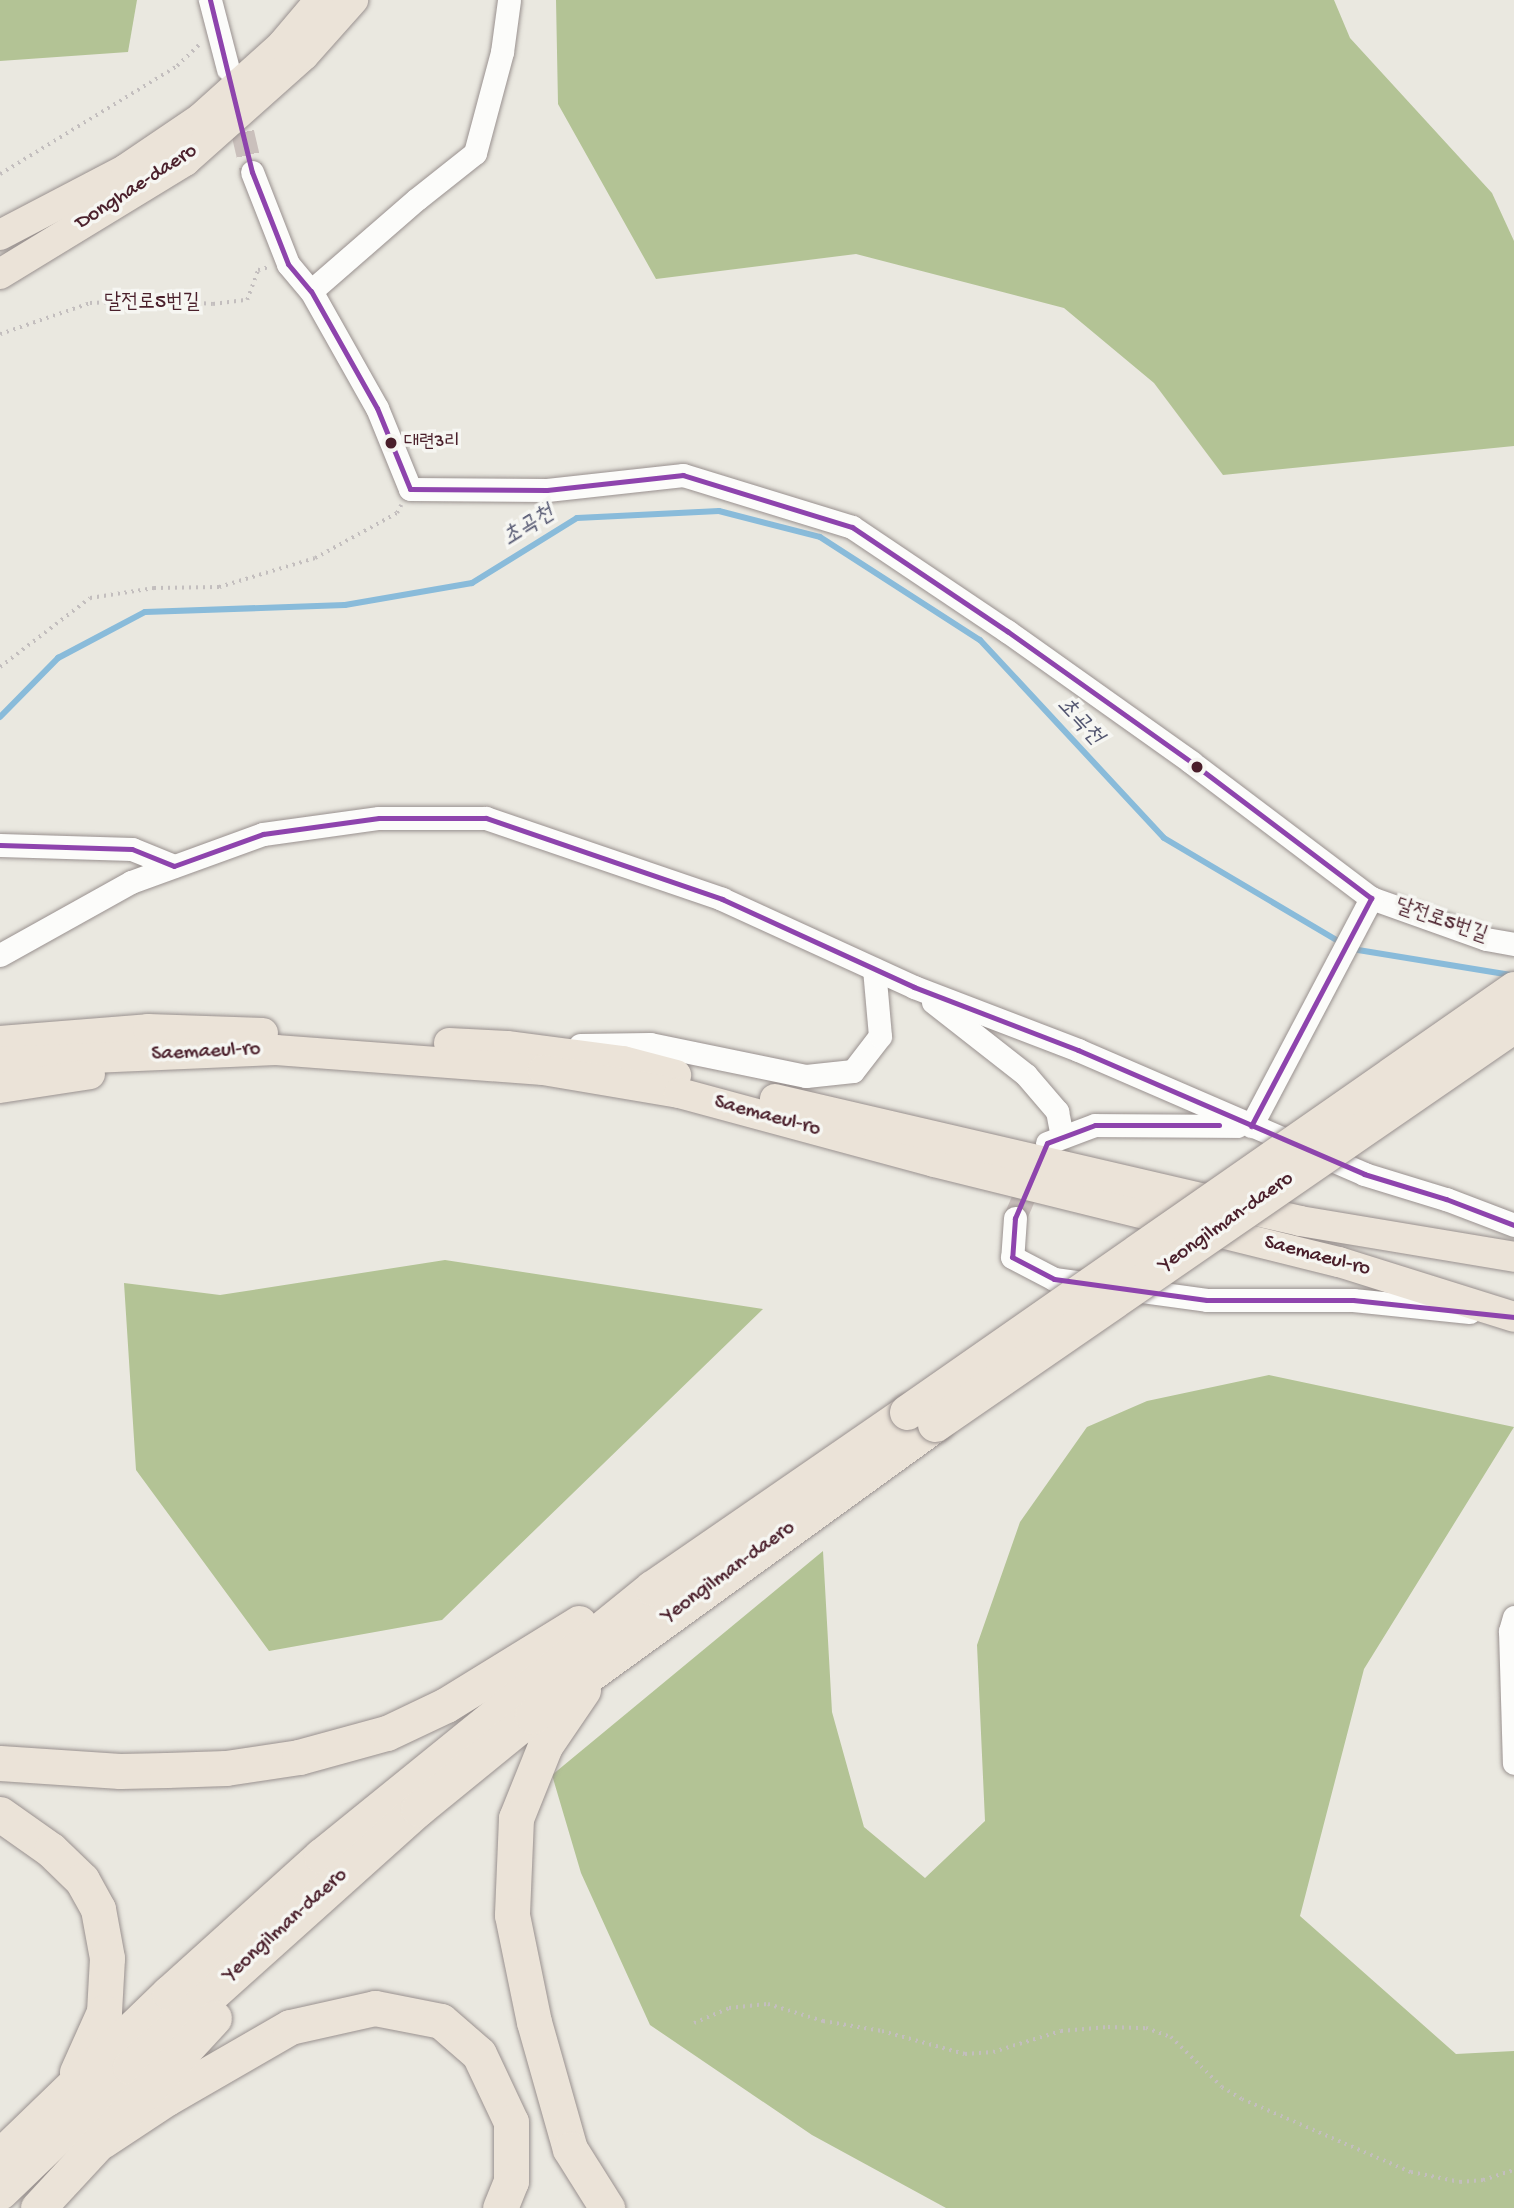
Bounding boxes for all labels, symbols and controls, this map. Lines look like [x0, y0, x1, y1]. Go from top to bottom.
street label: Donghae-daero [71, 139, 203, 237]
street label: 달전로5번길 [104, 291, 200, 317]
place label: 대련3리 [404, 432, 460, 454]
marker: 대련3리 [384, 436, 398, 450]
water label: 초곡천 [498, 501, 560, 553]
water label: 초곡천 [1050, 692, 1108, 752]
unlabelled marker [1190, 760, 1204, 774]
street label: 달전로5번길 [1392, 895, 1490, 949]
street label: Saemaeul-ro [151, 1038, 261, 1068]
street label: Saemaeul-ro [711, 1091, 823, 1143]
street label: Yeongilman-daero [1155, 1167, 1299, 1279]
street label: Saemaeul-ro [1261, 1231, 1373, 1283]
street label: Yeongilman-daero [657, 1516, 801, 1630]
street label: Yeongilman-daero [219, 1863, 353, 1989]

